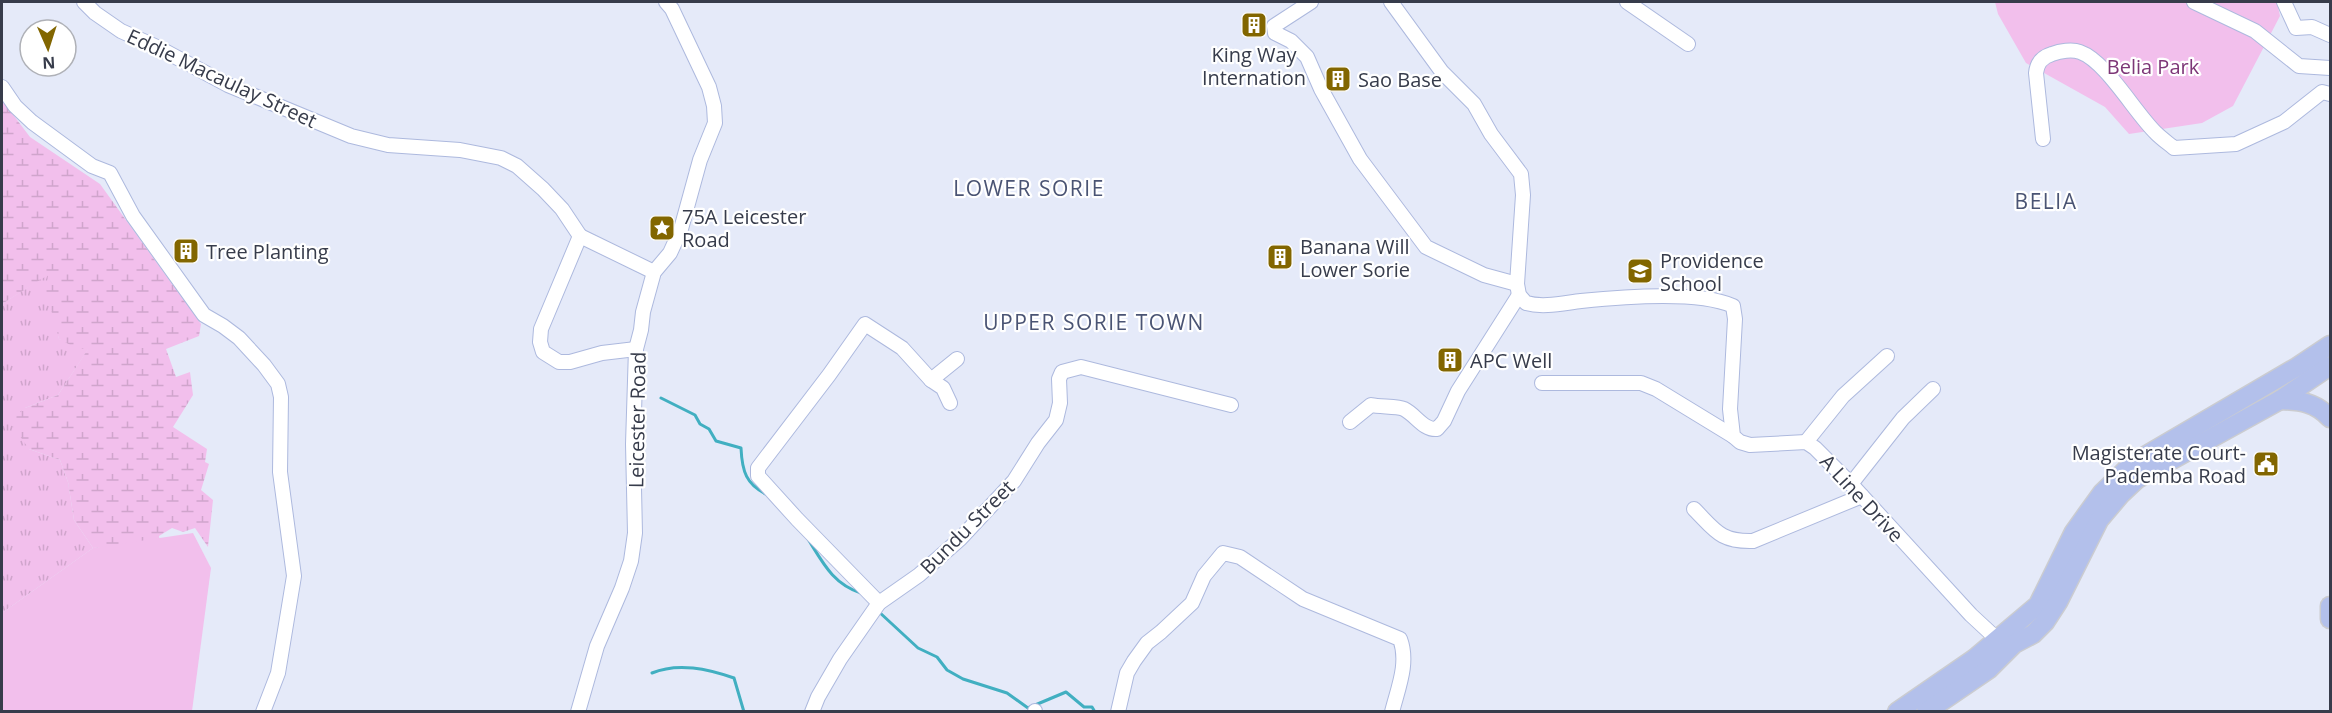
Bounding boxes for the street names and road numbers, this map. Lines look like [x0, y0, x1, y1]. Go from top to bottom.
street label: Eddie Macaulay Street [123, 22, 321, 134]
street label: Leicester Road [622, 352, 652, 488]
street label: A Line Drive [1814, 448, 1910, 548]
street label: Bundu Street [914, 474, 1020, 580]

